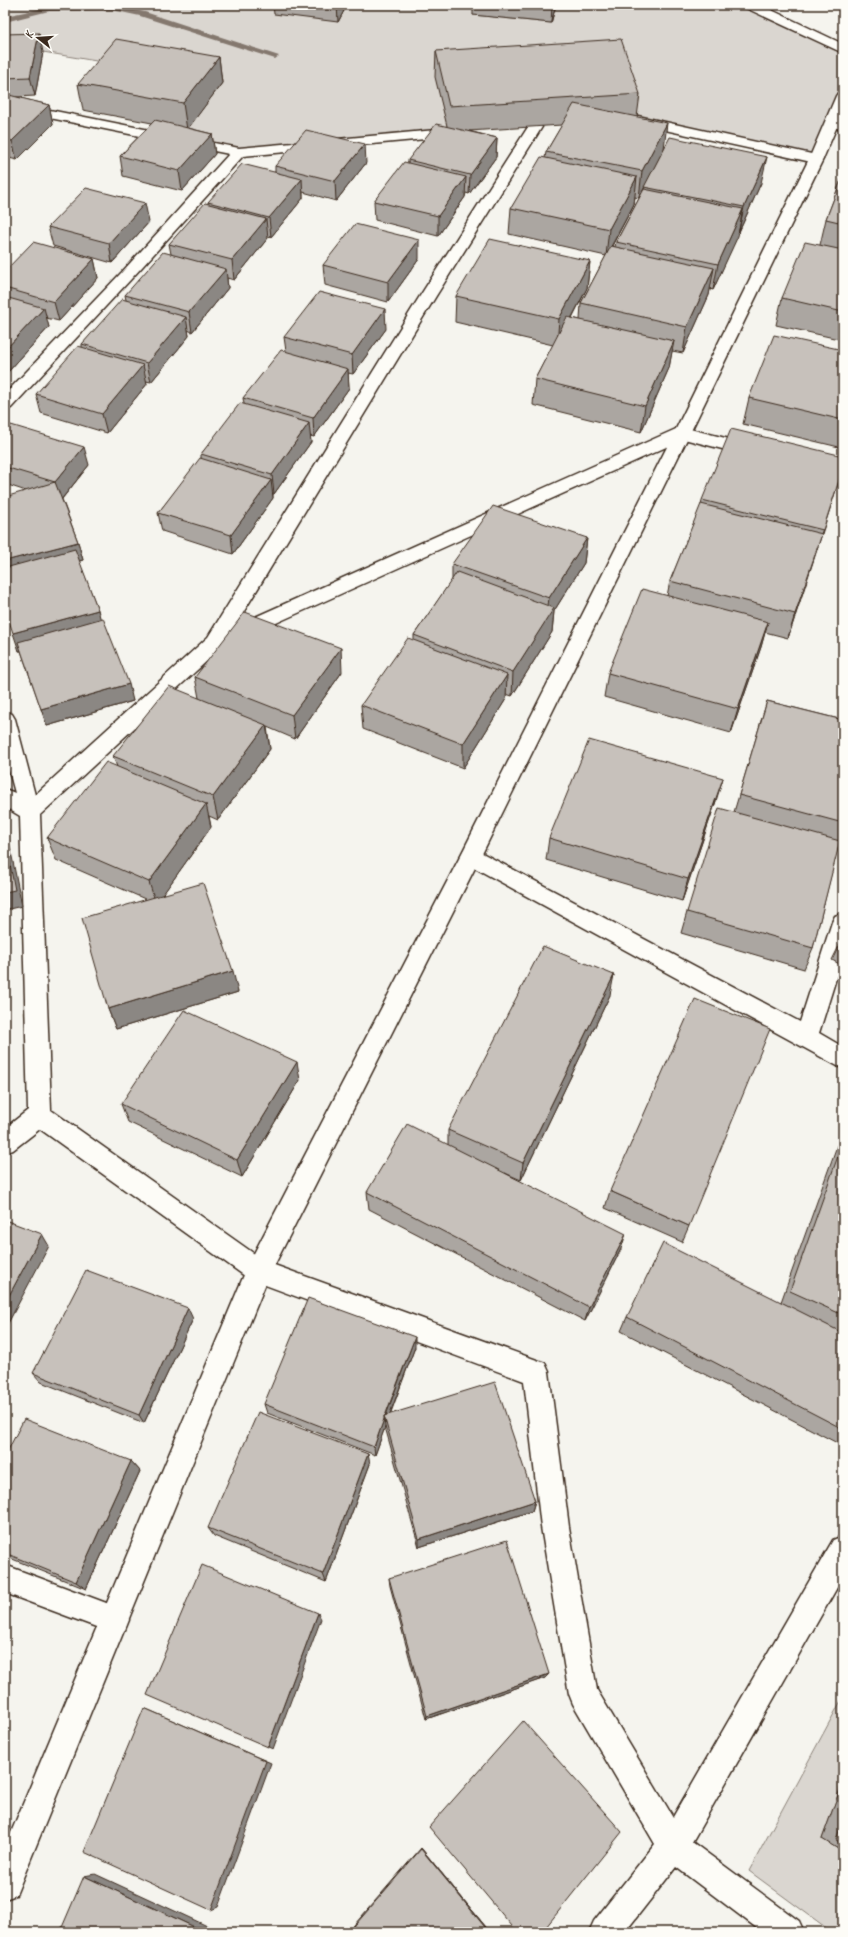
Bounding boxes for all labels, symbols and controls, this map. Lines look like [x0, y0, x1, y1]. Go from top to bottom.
north arrow [18, 18, 58, 58]
text: K [21, 28, 37, 40]

